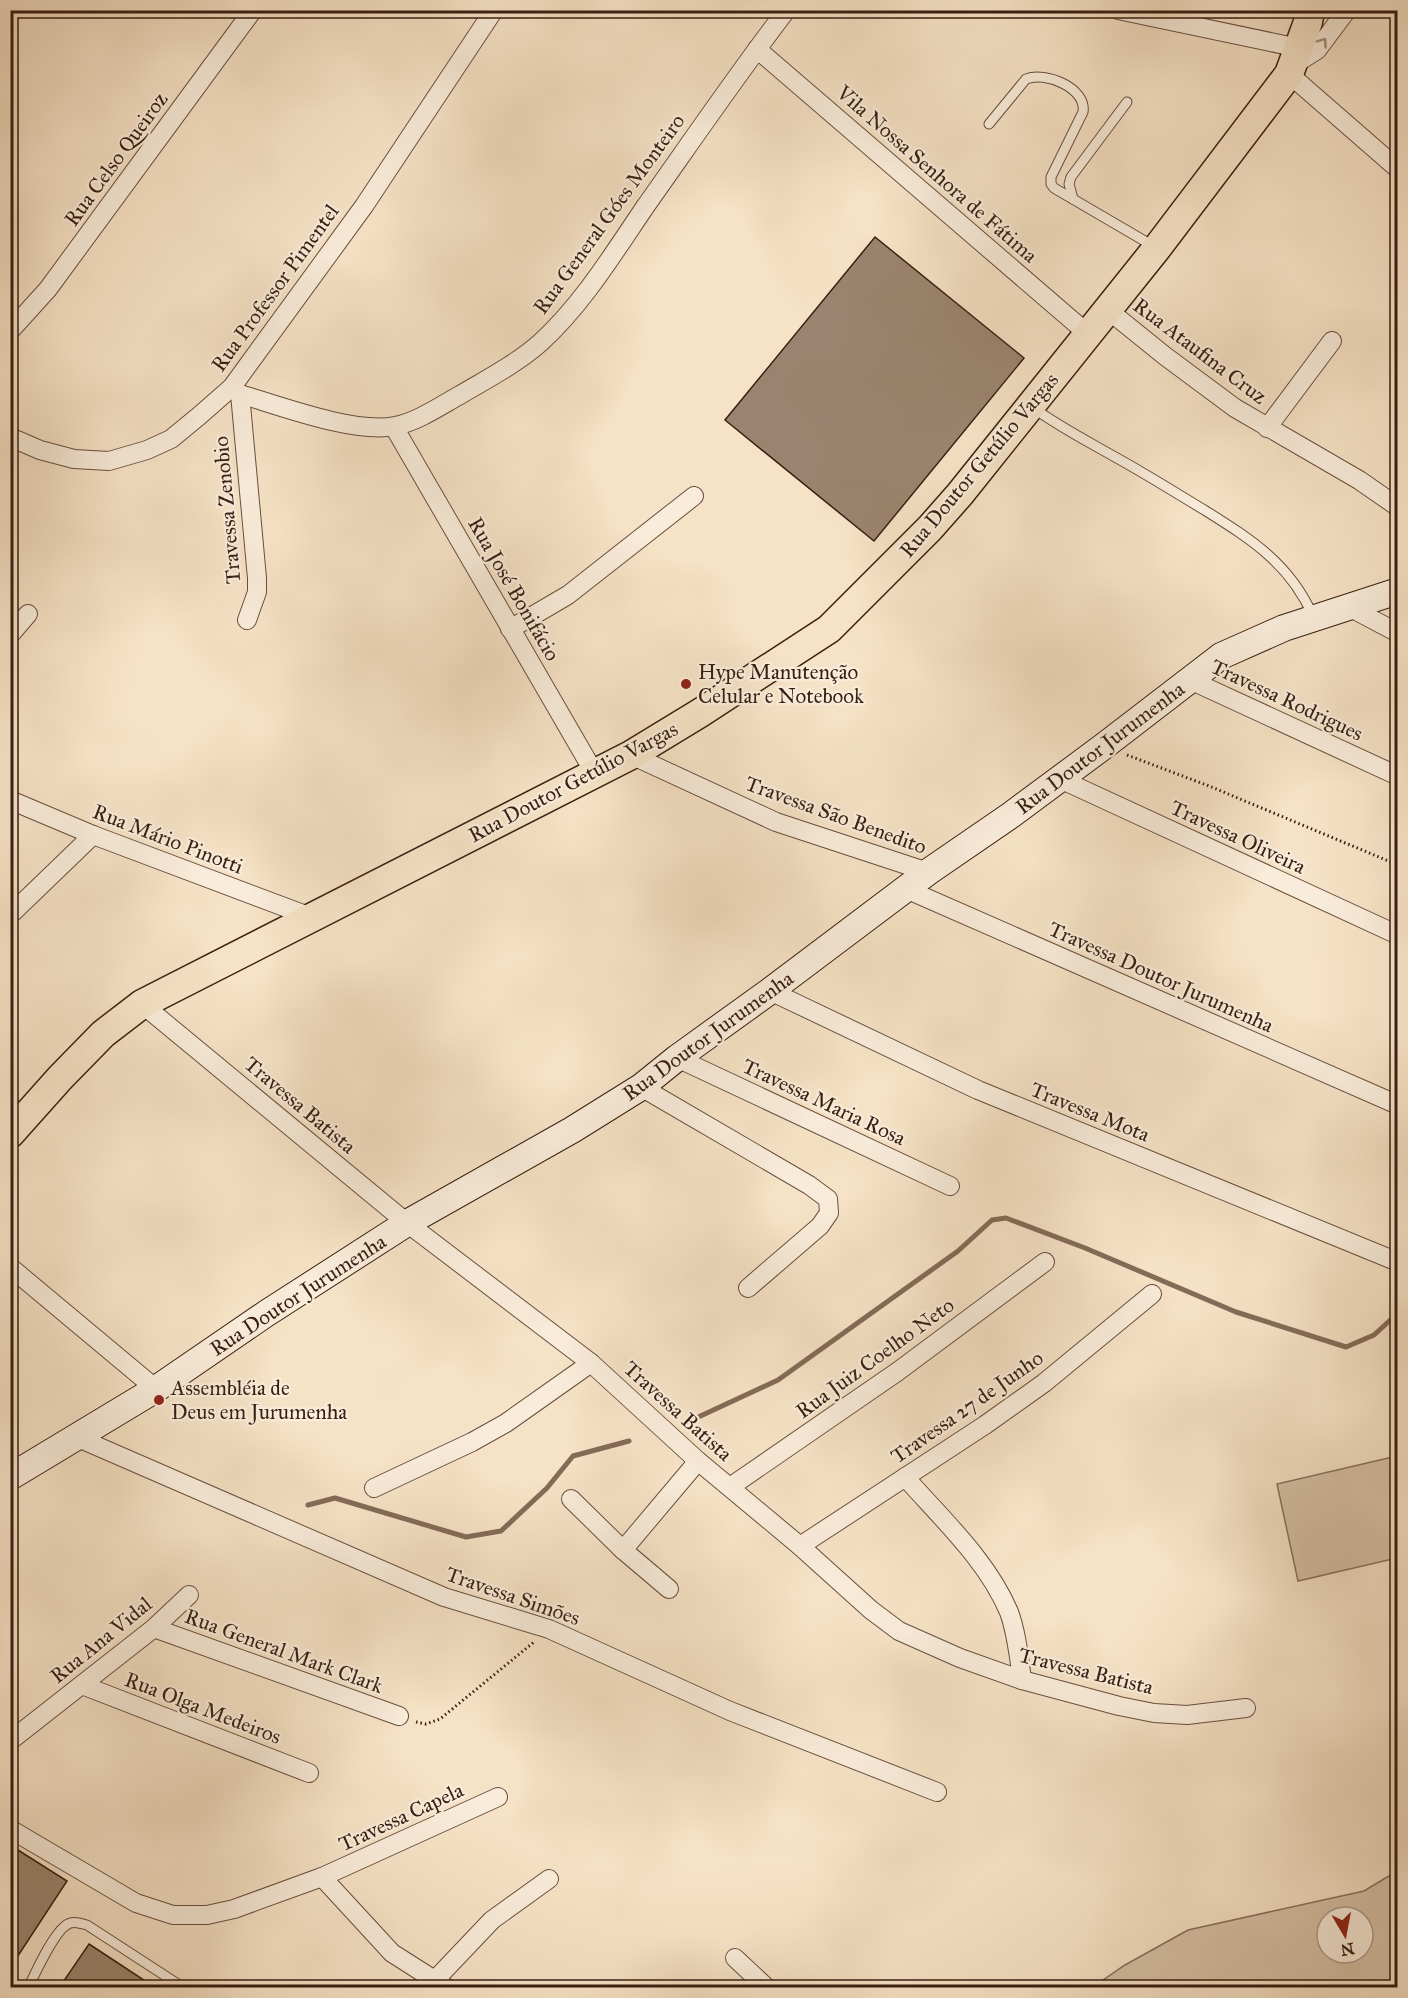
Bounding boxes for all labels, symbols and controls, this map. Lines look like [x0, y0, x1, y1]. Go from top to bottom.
one-way arrow [1316, 37, 1327, 48]
street label: Vila Nossa Senhora de Fátima [830, 79, 1043, 268]
street label: Rua Celso Queiroz [59, 87, 174, 231]
street label: Rua General Góes Monteiro [528, 109, 691, 319]
street label: Rua Professor Pimentel [205, 199, 345, 377]
street label: Rua Ataufina Cruz [1128, 292, 1272, 410]
street label: Rua Doutor Getúlio Vargas [894, 367, 1064, 563]
street label: Travessa Zenobio [208, 435, 246, 585]
street label: Rua José Bonifácio [462, 512, 566, 666]
street label: Travessa Rodrigues [1207, 653, 1367, 747]
place label: Hype Manutenção Celular e Notebook [698, 659, 864, 709]
street label: Rua Doutor Jurumenha [1010, 676, 1190, 820]
marker: Hype Manutenção Celular e Notebook [679, 677, 693, 691]
street label: Rua Doutor Getúlio Vargas [464, 716, 682, 848]
street label: Travessa São Benedito [742, 770, 930, 860]
street label: Travessa Oliveira [1166, 794, 1310, 880]
street label: Rua Mário Pinotti [89, 798, 247, 880]
street label: Travessa Doutor Jurumenha [1045, 916, 1278, 1038]
street label: Rua Doutor Jurumenha [618, 965, 799, 1107]
street label: Travessa Batista [239, 1051, 361, 1159]
street label: Travessa Maria Rosa [738, 1053, 910, 1151]
street label: Travessa Mota [1027, 1076, 1153, 1148]
street label: Rua Doutor Jurumenha [205, 1228, 391, 1362]
street label: Rua Juiz Coelho Neto [791, 1292, 959, 1424]
street label: Travessa 27 de Junho [886, 1345, 1048, 1469]
street label: Travessa Batista [618, 1355, 738, 1467]
place label: Assembléia de Deus em Jurumenha [170, 1375, 347, 1425]
marker: Assembléia de Deus em Jurumenha [152, 1393, 166, 1407]
street label: Travessa Simões [442, 1561, 584, 1631]
street label: Rua Ana Vidal [45, 1591, 157, 1689]
street label: Rua General Mark Clark [181, 1603, 387, 1699]
street label: Travessa Batista [1016, 1642, 1156, 1700]
street label: Rua Olga Medeiros [121, 1666, 285, 1750]
street label: Travessa Capela [334, 1777, 468, 1857]
north arrow [1315, 1905, 1375, 1965]
text: N [1339, 1939, 1356, 1960]

